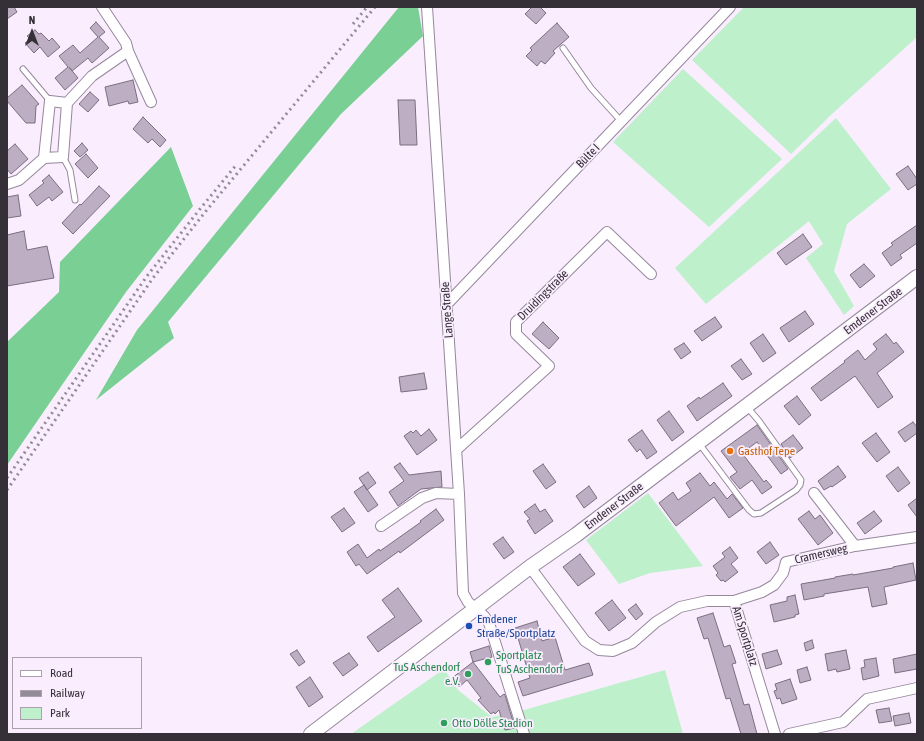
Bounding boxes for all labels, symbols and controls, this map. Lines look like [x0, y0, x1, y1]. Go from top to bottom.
north arrow [12, 12, 52, 52]
text: N [29, 14, 35, 26]
street label: Bülte I [573, 141, 603, 171]
street label: Druidingstraße [515, 267, 571, 323]
street label: Lange Straße [438, 281, 456, 339]
street label: Emdener Straße [841, 284, 905, 338]
place label: Gasthof Tepe [738, 444, 795, 458]
marker: Gasthof Tepe [725, 446, 735, 456]
street label: Emdener Straße [582, 479, 646, 533]
street label: Cramersweg [793, 541, 849, 567]
street label: Am Sportplatz [729, 604, 761, 668]
place label: Emdener Straße/Sportplatz [477, 612, 555, 640]
marker: Emdener Straße/Sportplatz [464, 621, 474, 631]
place label: Sportplatz TuS Aschendorf [496, 648, 563, 676]
legend [12, 657, 142, 729]
marker: Sportplatz TuS Aschendorf [483, 657, 493, 667]
place label: TuS Aschendorf e.V. [393, 660, 460, 688]
text: Road [50, 666, 73, 680]
marker: TuS Aschendorf e.V. [463, 669, 473, 679]
text: Railway [50, 686, 85, 700]
text: Park [50, 706, 70, 720]
place label: Otto Dölle Stadion [452, 716, 533, 730]
marker: Otto Dölle Stadion [439, 718, 449, 728]

